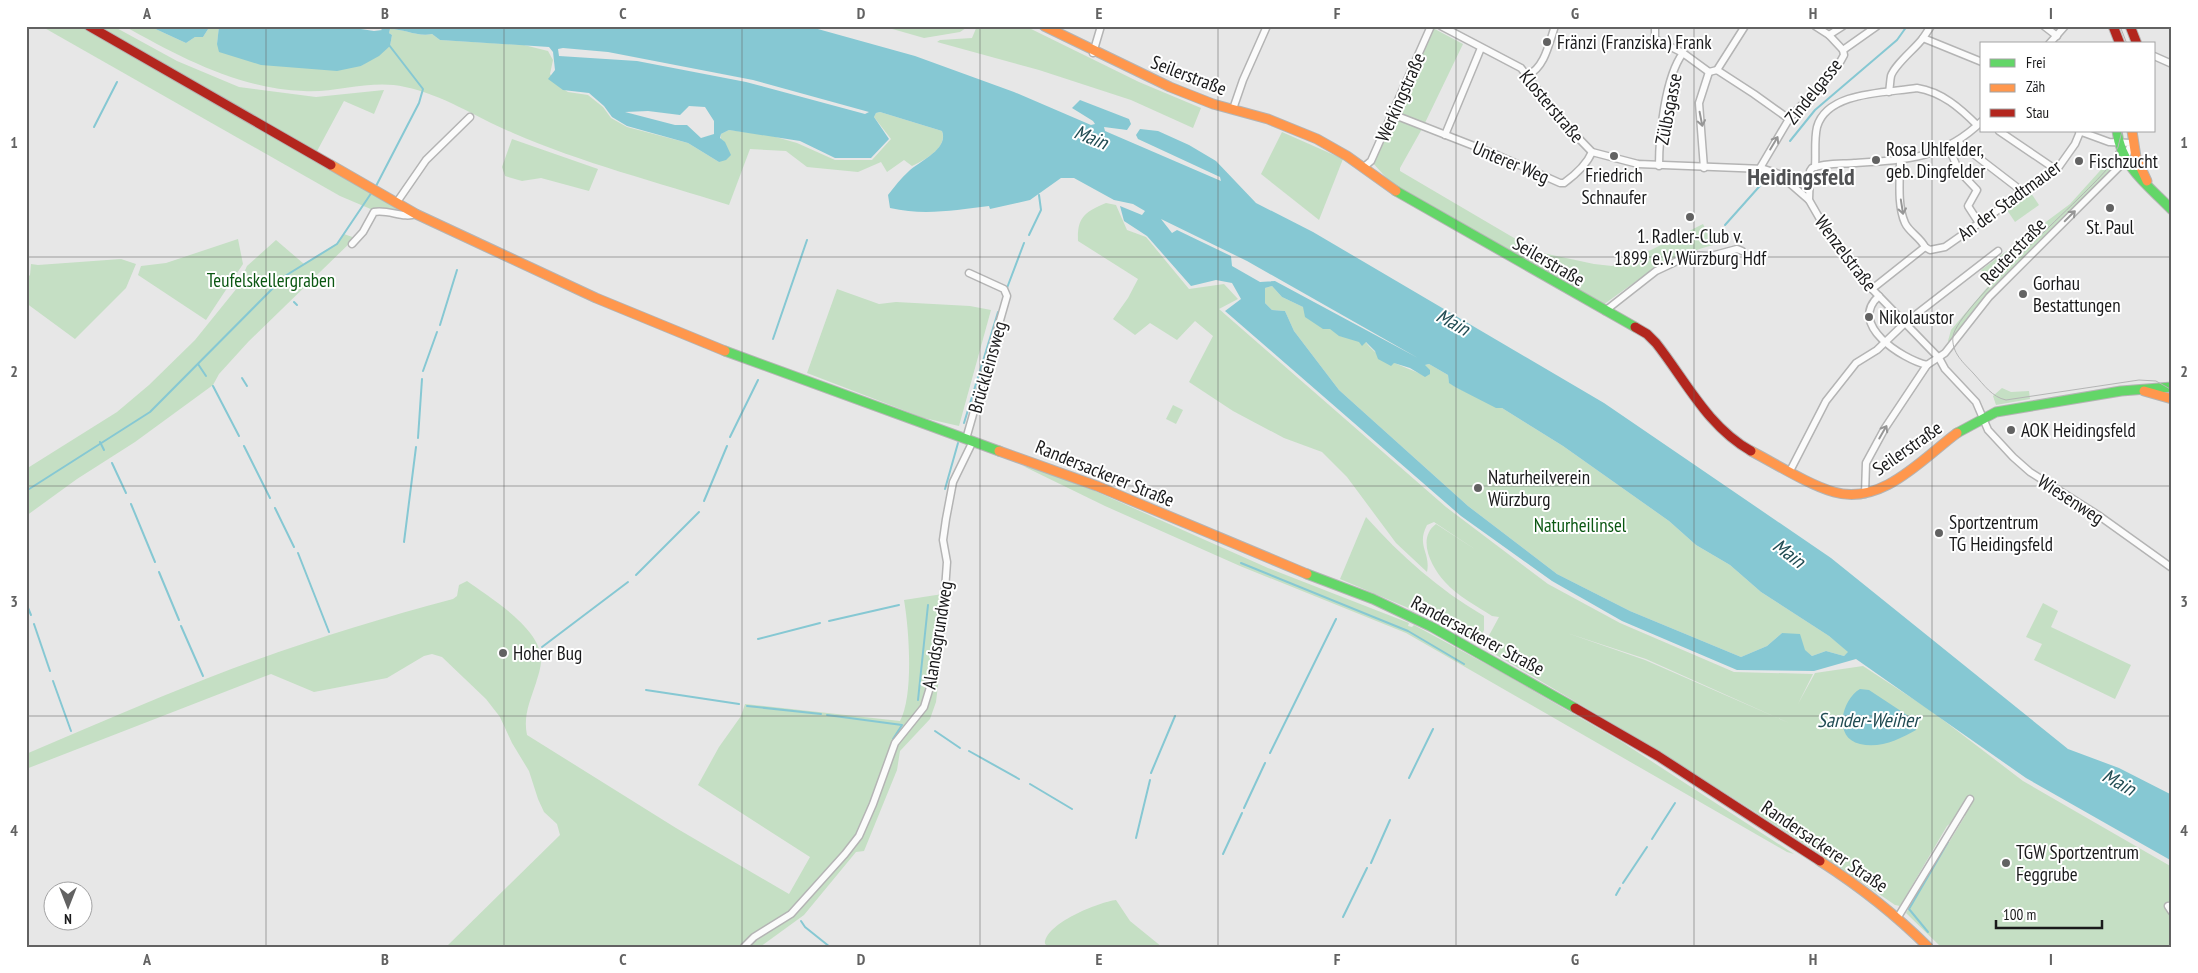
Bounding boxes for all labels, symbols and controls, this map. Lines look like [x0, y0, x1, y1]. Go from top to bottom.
text: A [142, 3, 152, 23]
text: B [381, 3, 389, 23]
text: C [619, 3, 627, 23]
text: D [857, 3, 866, 23]
text: E [1096, 3, 1103, 23]
text: F [1334, 3, 1341, 23]
text: G [1571, 3, 1579, 23]
text: H [1809, 3, 1817, 23]
text: I [2049, 3, 2053, 23]
place label: Fränzi (Franziska) Frank [1557, 30, 1712, 54]
marker: Fränzi (Franziska) Frank [1541, 36, 1553, 48]
legend [1980, 42, 2156, 132]
street label: Werkingstraße [1370, 49, 1430, 145]
street label: Seilerstraße [1148, 50, 1230, 100]
street label: Zindelgasse [1779, 53, 1847, 129]
text: Frei [2026, 53, 2046, 72]
street label: Klosterstraße [1514, 65, 1590, 148]
street label: Zülbsgasse [1649, 71, 1687, 147]
text: Zäh [2026, 77, 2045, 96]
text: Stau [2026, 103, 2049, 122]
one-way arrow [1697, 111, 1707, 127]
water label: Main [1070, 119, 1113, 156]
text: 1 [10, 132, 18, 152]
text: 1 [2180, 132, 2188, 152]
street label: Unterer Weg [1469, 135, 1553, 189]
one-way arrow [1770, 137, 1780, 151]
place label: Rosa Uhlfelder, geb. Dingfelder [1886, 137, 1986, 183]
place label: Fischzucht [2089, 149, 2159, 173]
marker: Friedrich Schnaufer [1608, 150, 1620, 162]
marker: Rosa Uhlfelder, geb. Dingfelder [1870, 154, 1882, 166]
street label: An der Stadtmauer [1952, 154, 2066, 246]
marker: Fischzucht [2073, 155, 2085, 167]
district label: Heidingsfeld [1747, 161, 1855, 192]
place label: Friedrich Schnaufer [1581, 163, 1647, 209]
one-way arrow [1898, 199, 1908, 215]
marker: St. Paul [2104, 202, 2116, 214]
one-way arrow [2064, 209, 2076, 222]
street label: Wenzelstraße [1810, 210, 1882, 296]
marker: 1. Radler-Club v. 1899 e.V. Würzburg Hdf [1684, 211, 1696, 223]
street label: Reuterstraße [1975, 212, 2051, 290]
place label: St. Paul [2086, 215, 2134, 239]
place label: 1. Radler-Club v. 1899 e.V. Würzburg Hdf [1614, 224, 1767, 270]
street label: Seilerstraße [1509, 231, 1589, 291]
park label: Teufelskellergraben [207, 268, 335, 292]
place label: Gorhau Bestattungen [2033, 271, 2120, 317]
marker: Gorhau Bestattungen [2017, 288, 2029, 300]
water label: Main [1432, 302, 1475, 342]
place label: Nikolaustor [1879, 305, 1955, 329]
marker: Nikolaustor [1863, 311, 1875, 323]
street label: Brückleinsweg [962, 318, 1012, 416]
text: 2 [10, 361, 18, 381]
text: 2 [2180, 361, 2188, 381]
street label: Seilerstraße [1868, 415, 1946, 481]
place label: AOK Heidingsfeld [2021, 418, 2136, 442]
marker: AOK Heidingsfeld [2005, 424, 2017, 436]
one-way arrow [1879, 425, 1889, 440]
street label: Randersackerer Straße [1032, 434, 1178, 512]
place label: Naturheilverein Würzburg [1488, 465, 1590, 511]
street label: Wiesenweg [2033, 469, 2109, 529]
marker: Naturheilverein Würzburg [1472, 482, 1484, 494]
place label: Sportzentrum TG Heidingsfeld [1949, 510, 2053, 556]
park label: Naturheilinsel [1534, 513, 1627, 537]
marker: Sportzentrum TG Heidingsfeld [1933, 527, 1945, 539]
water label: Main [1768, 532, 1811, 574]
street label: Alandsgrundweg [917, 579, 957, 691]
street label: Randersackerer Straße [1407, 590, 1549, 680]
text: 3 [10, 591, 18, 611]
text: 3 [2180, 591, 2188, 611]
place label: Hoher Bug [513, 641, 582, 665]
marker: Hoher Bug [497, 647, 509, 659]
water label: Sander-Weiher [1817, 707, 1921, 733]
water label: Main [2098, 762, 2141, 802]
street label: Randersackerer Straße [1757, 795, 1893, 897]
text: 4 [10, 820, 18, 840]
text: 4 [2180, 820, 2188, 840]
place label: TGW Sportzentrum Feggrube [2016, 840, 2139, 886]
marker: TGW Sportzentrum Feggrube [2000, 857, 2012, 869]
north arrow [42, 880, 92, 930]
scale bar [1996, 898, 2102, 930]
text: 100 m [2003, 905, 2036, 924]
text: N [64, 910, 72, 928]
text: A [142, 949, 152, 969]
text: B [381, 949, 389, 969]
text: C [619, 949, 627, 969]
text: D [857, 949, 866, 969]
text: E [1096, 949, 1103, 969]
text: F [1334, 949, 1341, 969]
text: G [1571, 949, 1579, 969]
text: H [1809, 949, 1817, 969]
text: I [2049, 949, 2053, 969]

